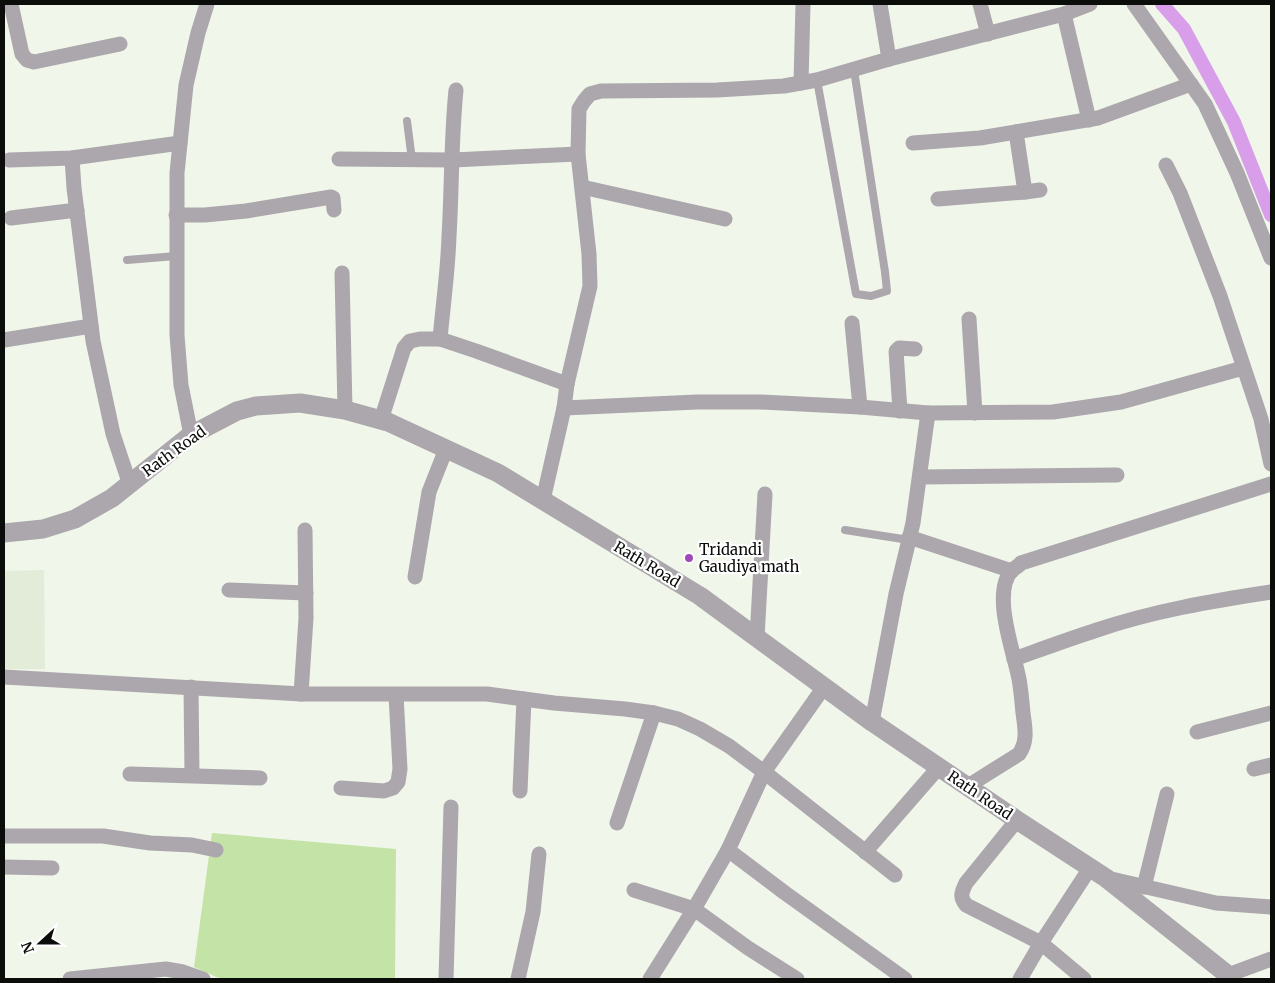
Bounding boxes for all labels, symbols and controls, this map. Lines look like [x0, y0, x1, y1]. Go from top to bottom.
street label: Rath Road [138, 422, 210, 480]
street label: Rath Road [610, 537, 684, 591]
place label: Tridandi Gaudiya math [699, 540, 799, 576]
marker: Tridandi Gaudiya math [683, 552, 695, 564]
street label: Rath Road [944, 766, 1016, 824]
north arrow [15, 918, 65, 968]
text: N [17, 939, 38, 956]

